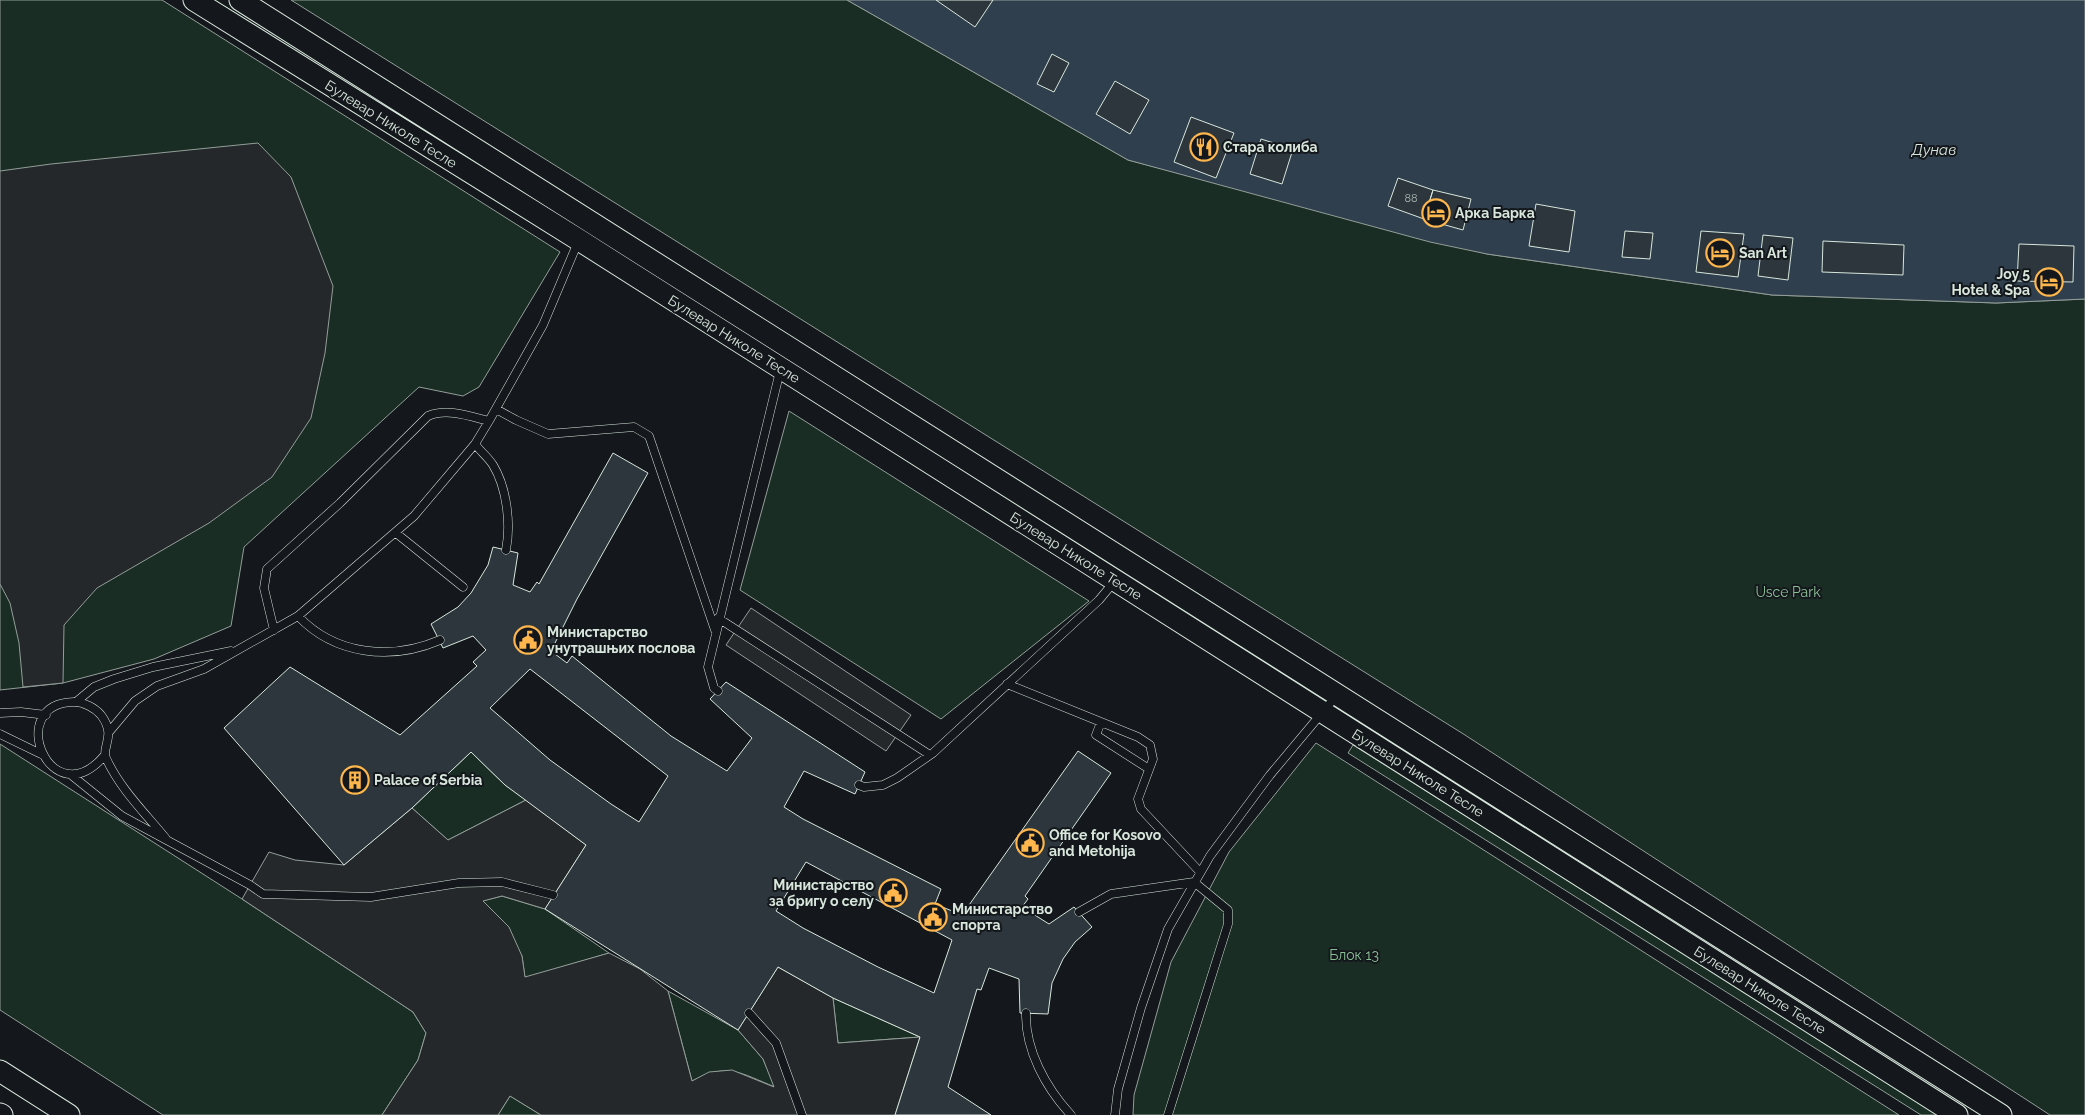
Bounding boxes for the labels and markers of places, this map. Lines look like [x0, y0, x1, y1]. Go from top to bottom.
restaurant icon: Стара колиба [1189, 132, 1219, 162]
place label: Стара колиба [1223, 139, 1318, 155]
hotel icon: Арка Барка [1421, 198, 1451, 228]
place label: Арка Барка [1455, 205, 1535, 221]
hotel icon: San Art [1705, 238, 1735, 268]
place label: San Art [1739, 245, 1788, 261]
place label: Joy 5 Hotel & Spa [1951, 266, 2030, 298]
hotel icon: Joy 5 Hotel & Spa [2034, 267, 2064, 297]
place label: Министарство унутрашњих послова [547, 624, 695, 656]
public building icon: Министарство унутрашњих послова [513, 625, 543, 655]
building icon: Palace of Serbia [340, 765, 370, 795]
place label: Palace of Serbia [374, 772, 482, 788]
place label: Office for Kosovo and Metohija [1049, 827, 1162, 859]
public building icon: Office for Kosovo and Metohija [1015, 828, 1045, 858]
place label: Министарство за бригу о селу [769, 877, 875, 909]
public building icon: Министарство за бригу о селу [878, 878, 908, 908]
place label: Министарство спорта [952, 901, 1053, 933]
public building icon: Министарство спорта [918, 902, 948, 932]

